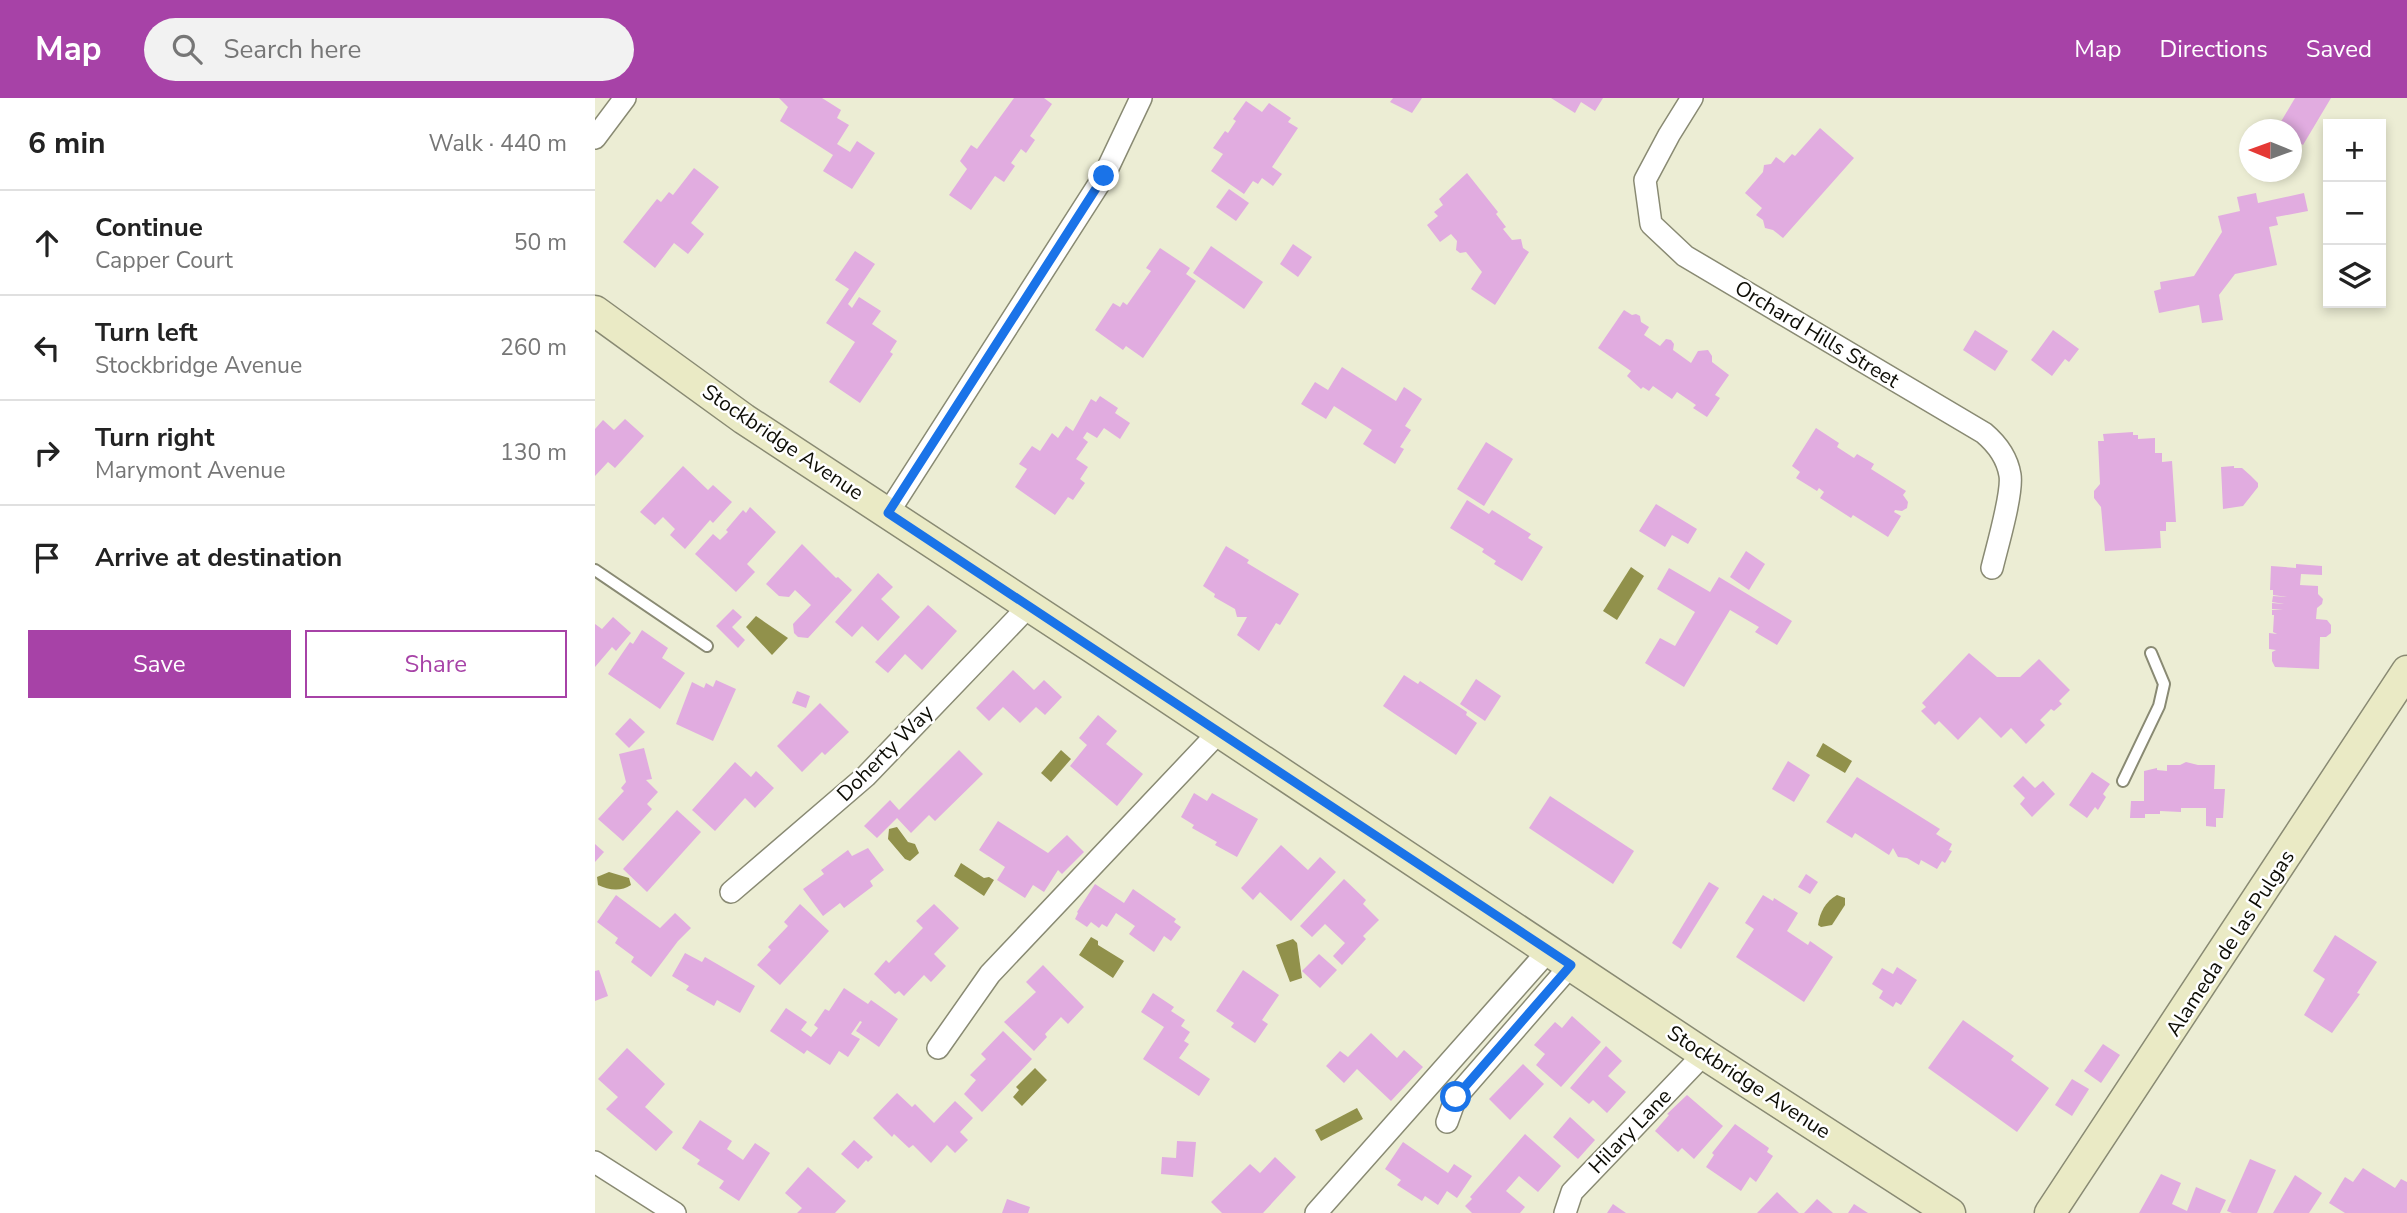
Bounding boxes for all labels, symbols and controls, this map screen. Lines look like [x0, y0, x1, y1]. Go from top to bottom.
search box [144, 18, 634, 81]
text: Map [35, 27, 102, 72]
icon: search [168, 30, 206, 68]
text: Search here [224, 32, 361, 67]
text: Map [2074, 33, 2121, 65]
text: Directions [2159, 33, 2268, 65]
text: Saved [2306, 33, 2372, 65]
north arrow [2239, 119, 2302, 182]
map controls [2323, 119, 2386, 308]
button: + [2323, 119, 2386, 182]
text: 6 min [28, 123, 106, 164]
text: Walk · 440 m [428, 128, 567, 159]
route end [1088, 160, 1119, 191]
button: − [2323, 182, 2386, 245]
text: Continue [95, 210, 203, 245]
icon: ahead [28, 224, 66, 262]
text: 50 m [514, 227, 567, 258]
text: Capper Court [95, 245, 233, 276]
button: layers [2323, 245, 2386, 308]
street label: Orchard Hills Street [1730, 274, 1905, 395]
text: Turn left [95, 315, 198, 350]
icon: left [28, 329, 66, 367]
text: 260 m [500, 332, 567, 363]
text: Stockbridge Avenue [95, 350, 302, 381]
street label: Stockbridge Avenue [697, 377, 869, 507]
text: Turn right [95, 420, 214, 455]
icon: right [28, 434, 66, 472]
text: 130 m [500, 437, 567, 468]
text: Marymont Avenue [95, 455, 285, 486]
icon: arrive [28, 539, 66, 577]
text: Arrive at destination [95, 540, 342, 575]
button: Save [28, 630, 291, 698]
button: Share [305, 630, 567, 698]
street label: Doherty Way [831, 698, 940, 807]
street label: Alameda de las Pulgas [2159, 844, 2301, 1042]
street label: Stockbridge Avenue [1662, 1019, 1836, 1145]
route start [1440, 1081, 1471, 1112]
street label: Hilary Lane [1582, 1082, 1678, 1180]

